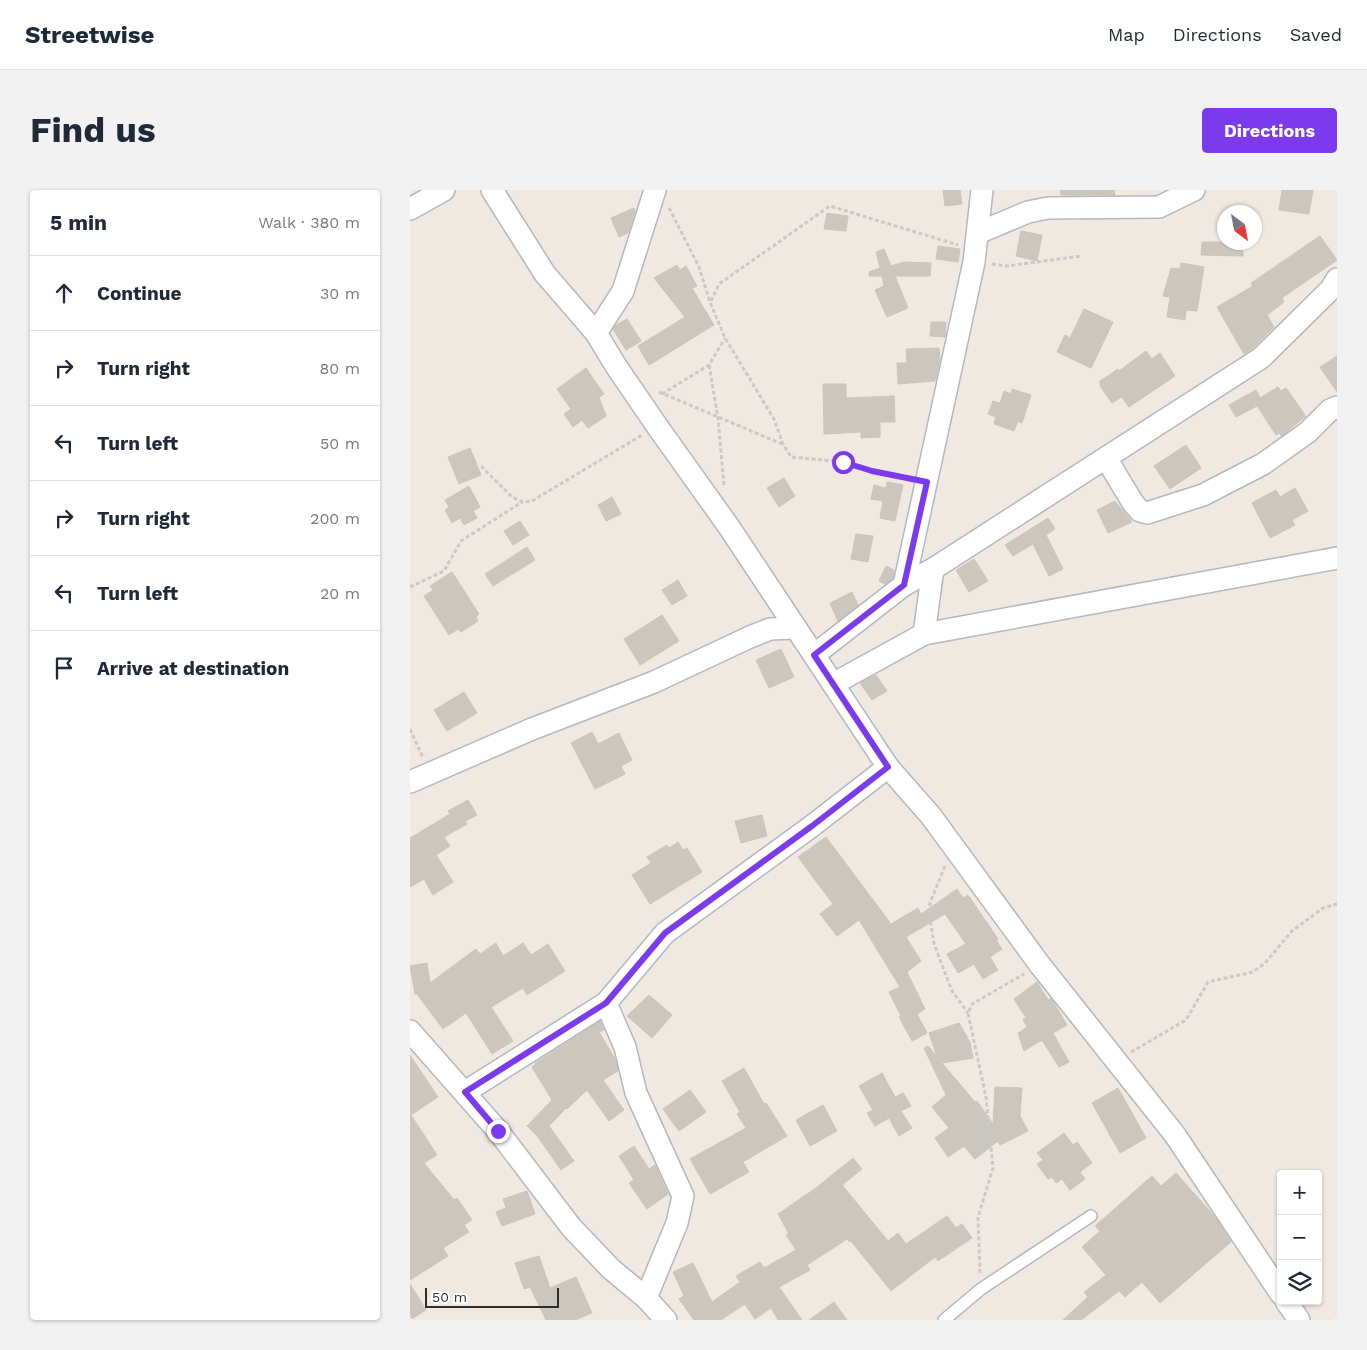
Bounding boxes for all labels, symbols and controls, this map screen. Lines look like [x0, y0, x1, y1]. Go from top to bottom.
text: Streetwise [25, 21, 154, 49]
text: Map [1108, 24, 1145, 45]
text: Directions [1173, 24, 1262, 45]
text: Saved [1290, 24, 1342, 45]
button: Directions [1202, 108, 1337, 153]
text: Find us [30, 109, 156, 151]
north arrow [1217, 205, 1262, 250]
text: 5 min [50, 210, 107, 235]
text: Walk · 380 m [258, 213, 360, 232]
icon: ahead [50, 279, 78, 307]
text: Continue [97, 282, 181, 305]
text: 30 m [320, 284, 360, 303]
icon: right [50, 354, 78, 382]
text: Turn right [97, 357, 190, 380]
text: 80 m [319, 359, 360, 378]
icon: left [50, 429, 78, 457]
text: Turn left [97, 432, 178, 455]
text: 50 m [320, 434, 360, 453]
route start [832, 451, 855, 474]
icon: right [50, 504, 78, 532]
text: Turn right [97, 507, 190, 530]
text: 200 m [310, 509, 360, 528]
icon: left [50, 579, 78, 607]
text: Turn left [97, 582, 178, 605]
text: 20 m [320, 584, 360, 603]
icon: arrive [50, 654, 78, 682]
text: Arrive at destination [97, 657, 289, 680]
route end [487, 1120, 510, 1143]
map controls [1277, 1170, 1322, 1305]
button: + [1277, 1170, 1322, 1215]
button: − [1277, 1215, 1322, 1260]
button: layers [1277, 1260, 1322, 1305]
scale bar [425, 1285, 559, 1308]
text: 50 m [432, 1289, 467, 1305]

